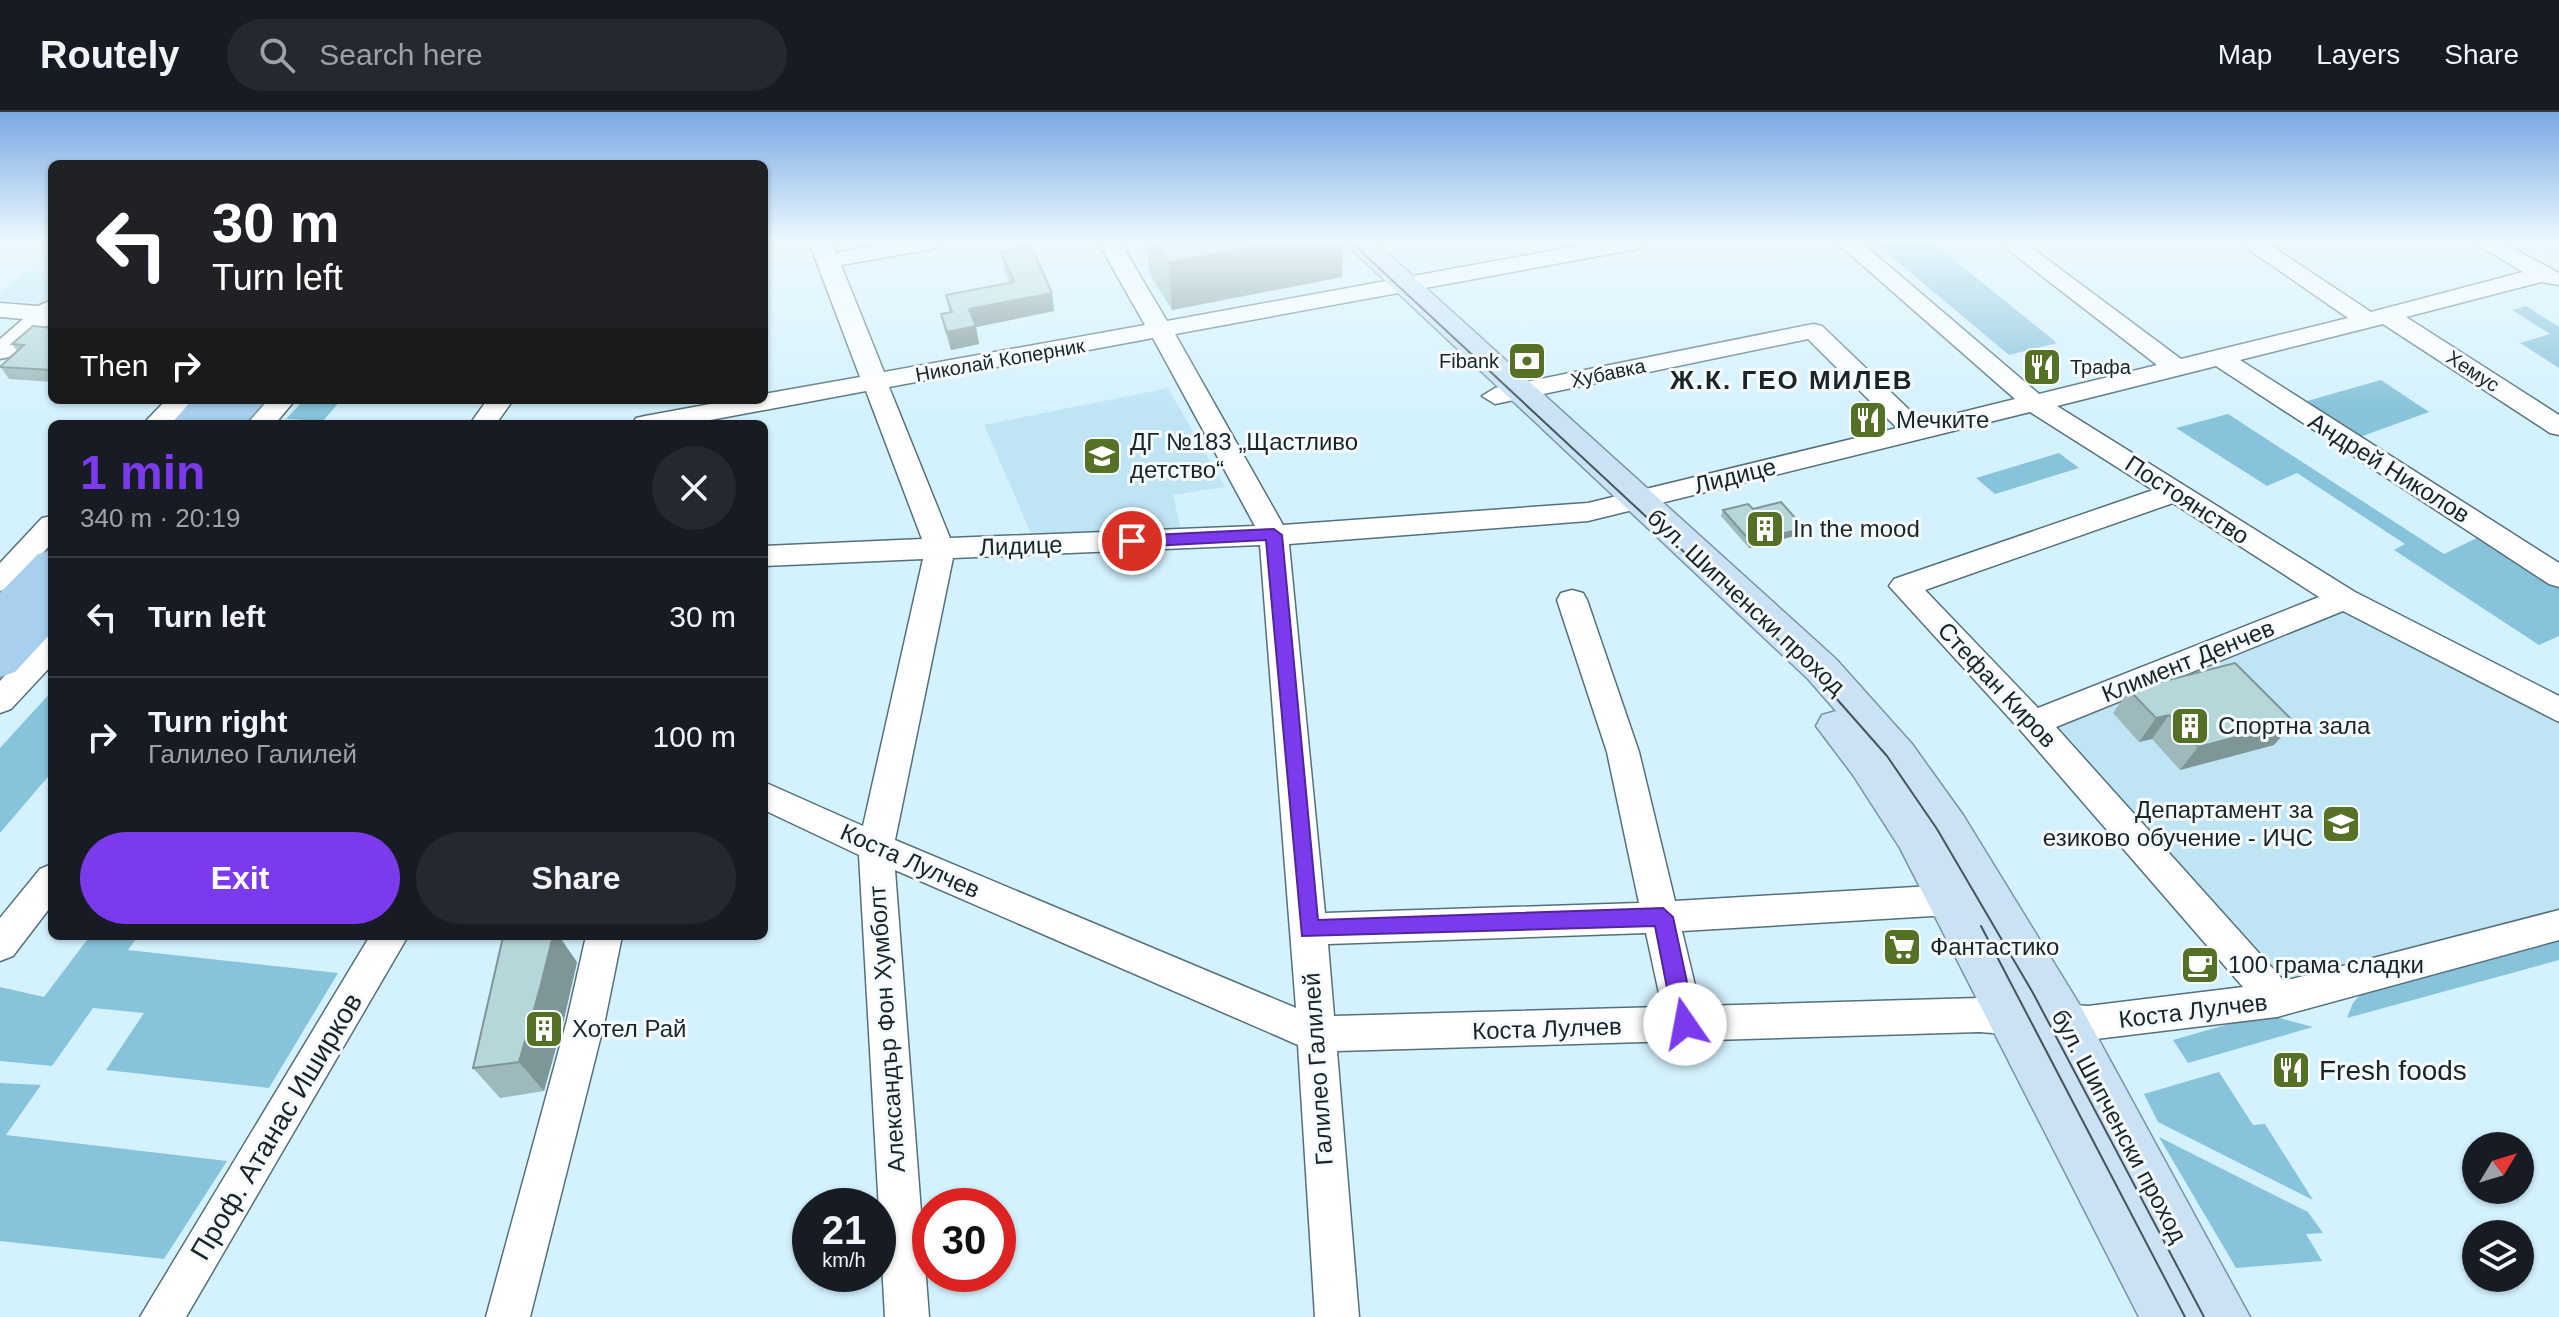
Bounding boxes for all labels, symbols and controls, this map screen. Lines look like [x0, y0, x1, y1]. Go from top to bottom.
search box [227, 19, 787, 91]
icon: search [255, 33, 299, 77]
text: Routely [40, 34, 179, 76]
text: Search here [319, 38, 483, 71]
text: Map [2218, 39, 2272, 70]
text: Layers [2316, 39, 2400, 70]
text: Share [2444, 39, 2519, 70]
text: 30 m [212, 191, 340, 254]
icon: left [80, 192, 184, 296]
text: Turn left [212, 257, 343, 298]
street label: Николай Коперник [914, 334, 1087, 386]
bank icon: Fibank [1506, 340, 1548, 382]
icon: right [164, 344, 208, 388]
restaurant icon: Трафа [2021, 346, 2063, 388]
street label: Хемус [2443, 346, 2503, 396]
text: Then [80, 349, 148, 382]
place label: Fibank [1439, 350, 1500, 372]
street label: Хубавка [1568, 354, 1648, 392]
place label: Трафа [2070, 356, 2132, 378]
district label: Ж.К. ГЕО МИЛЕВ [1669, 365, 1914, 395]
restaurant icon: Мечките [1847, 399, 1889, 441]
place label: Мечките [1896, 406, 1989, 433]
street label: Андрей Николов [2304, 407, 2475, 528]
place label: ДГ №183 „Щастливо детство“ [1130, 428, 1358, 483]
school or university icon: ДГ №183 „Щастливо детство“ [1081, 435, 1123, 477]
text: 1 min [80, 446, 205, 499]
button: close [652, 446, 736, 530]
street label: Постоянство [2120, 450, 2254, 550]
street label: Лидице [1691, 452, 1779, 499]
text: 340 m · 20:19 [80, 503, 240, 533]
street label: бул. Шипченски проход [1642, 503, 1851, 700]
pin [1098, 507, 1166, 575]
building icon: In the mood [1744, 508, 1786, 550]
place label: In the mood [1793, 515, 1920, 542]
icon: arrive [1110, 519, 1154, 563]
street label: Лидице [979, 531, 1063, 560]
icon: left [80, 595, 124, 639]
text: Turn left [148, 600, 266, 633]
text: 30 m [669, 600, 736, 633]
street label: Климент Денчев [2098, 614, 2278, 707]
street label: Стефан Киров [1933, 616, 2062, 753]
text: Turn right [148, 705, 287, 738]
building icon: Спортна зала [2169, 705, 2211, 747]
place label: Спортна зала [2218, 712, 2371, 739]
icon: right [80, 715, 124, 759]
text: 100 m [653, 720, 736, 753]
text: Галилео Галилей [148, 739, 357, 769]
place label: Департамент за езиково обучение - ИЧС [2043, 796, 2314, 851]
school or university icon: Департамент за езиково обучение - ИЧС [2320, 803, 2362, 845]
street label: Коста Лулчев [836, 818, 984, 903]
button: Exit [80, 832, 400, 924]
button: Share [416, 832, 736, 924]
street label: Александър Фон Хумболт [863, 885, 910, 1174]
supermarket icon: Фантастико [1881, 926, 1923, 968]
place label: Фантастико [1930, 933, 2059, 960]
cafe icon: 100 грама сладки [2179, 944, 2221, 986]
place label: 100 грама сладки [2228, 951, 2424, 978]
street label: Галилео Галилей [1297, 972, 1338, 1166]
position arrow [1643, 982, 1727, 1066]
street label: Проф. Атанас Иширков [184, 987, 368, 1265]
street label: Коста Лулчев [2117, 988, 2269, 1033]
street label: бул. Шипченски проход [2046, 1005, 2192, 1247]
building icon: Хотел Рай [523, 1008, 565, 1050]
street label: Коста Лулчев [1472, 1012, 1622, 1045]
place label: Хотел Рай [572, 1015, 686, 1042]
restaurant icon: Fresh foods [2270, 1049, 2312, 1091]
place label: Fresh foods [2319, 1055, 2467, 1086]
north arrow [2462, 1132, 2534, 1204]
map controls [2462, 1132, 2534, 1292]
speed limit sign: 30 [912, 1188, 1016, 1292]
text: 21 [822, 1208, 866, 1252]
button: layers [2462, 1220, 2534, 1292]
text: km/h [822, 1249, 866, 1271]

